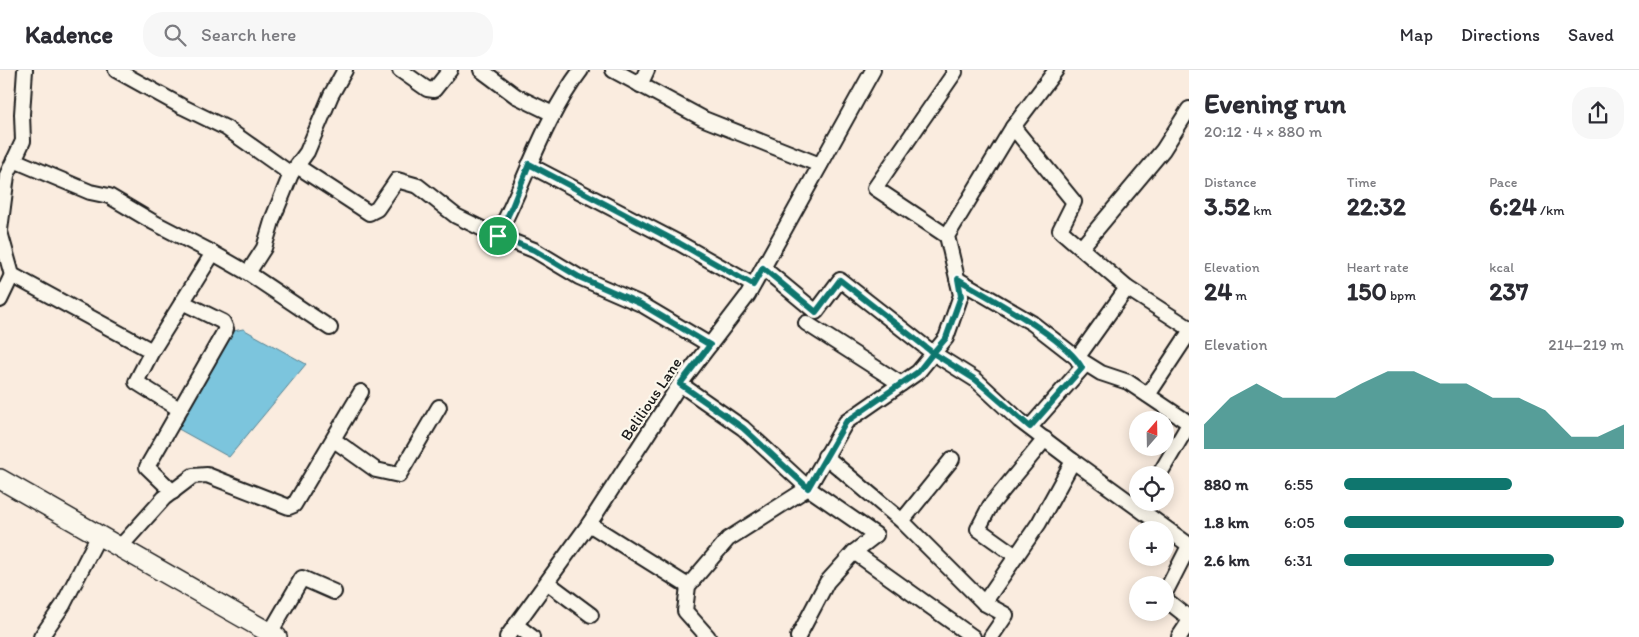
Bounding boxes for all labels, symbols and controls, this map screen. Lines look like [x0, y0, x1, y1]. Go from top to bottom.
search box [143, 12, 493, 57]
text: Kadence [25, 20, 113, 49]
icon: search [161, 21, 189, 49]
text: Search here [201, 23, 296, 46]
text: Map [1400, 24, 1433, 46]
text: Directions [1461, 24, 1540, 46]
text: Saved [1568, 24, 1614, 46]
text: Evening run [1204, 86, 1346, 120]
button: share [1572, 87, 1624, 139]
text: 20:12 · 4 × 880 m [1204, 122, 1322, 141]
text: Distance [1204, 174, 1256, 191]
text: Time [1347, 174, 1377, 191]
text: Pace [1489, 174, 1517, 191]
text: 3.52 [1204, 191, 1250, 221]
text: 22:32 [1347, 191, 1406, 221]
text: 6:24 [1489, 191, 1537, 221]
text: km [1250, 202, 1272, 219]
text: /km [1537, 202, 1564, 219]
pin [477, 215, 519, 257]
icon: arrive [484, 222, 512, 250]
text: Elevation [1204, 259, 1260, 276]
text: Heart rate [1347, 259, 1409, 276]
text: kcal [1489, 259, 1514, 276]
text: 24 [1204, 276, 1232, 306]
text: 150 [1347, 276, 1387, 306]
text: 237 [1489, 276, 1529, 306]
text: m [1232, 287, 1247, 304]
text: bpm [1387, 287, 1416, 304]
text: Elevation [1204, 335, 1268, 354]
text: 214–219 m [1548, 335, 1624, 354]
street label: Belilious Lane [616, 354, 686, 444]
north arrow [1129, 411, 1174, 456]
map controls [1129, 411, 1174, 621]
button: locate [1129, 466, 1174, 511]
text: 880 m [1204, 475, 1248, 494]
text: 6:55 [1284, 475, 1313, 494]
text: 1.8 km [1204, 513, 1249, 532]
text: 6:05 [1284, 513, 1315, 532]
button: + [1129, 521, 1174, 566]
text: 2.6 km [1204, 551, 1250, 570]
text: 6:31 [1284, 551, 1313, 570]
button: − [1129, 576, 1174, 621]

